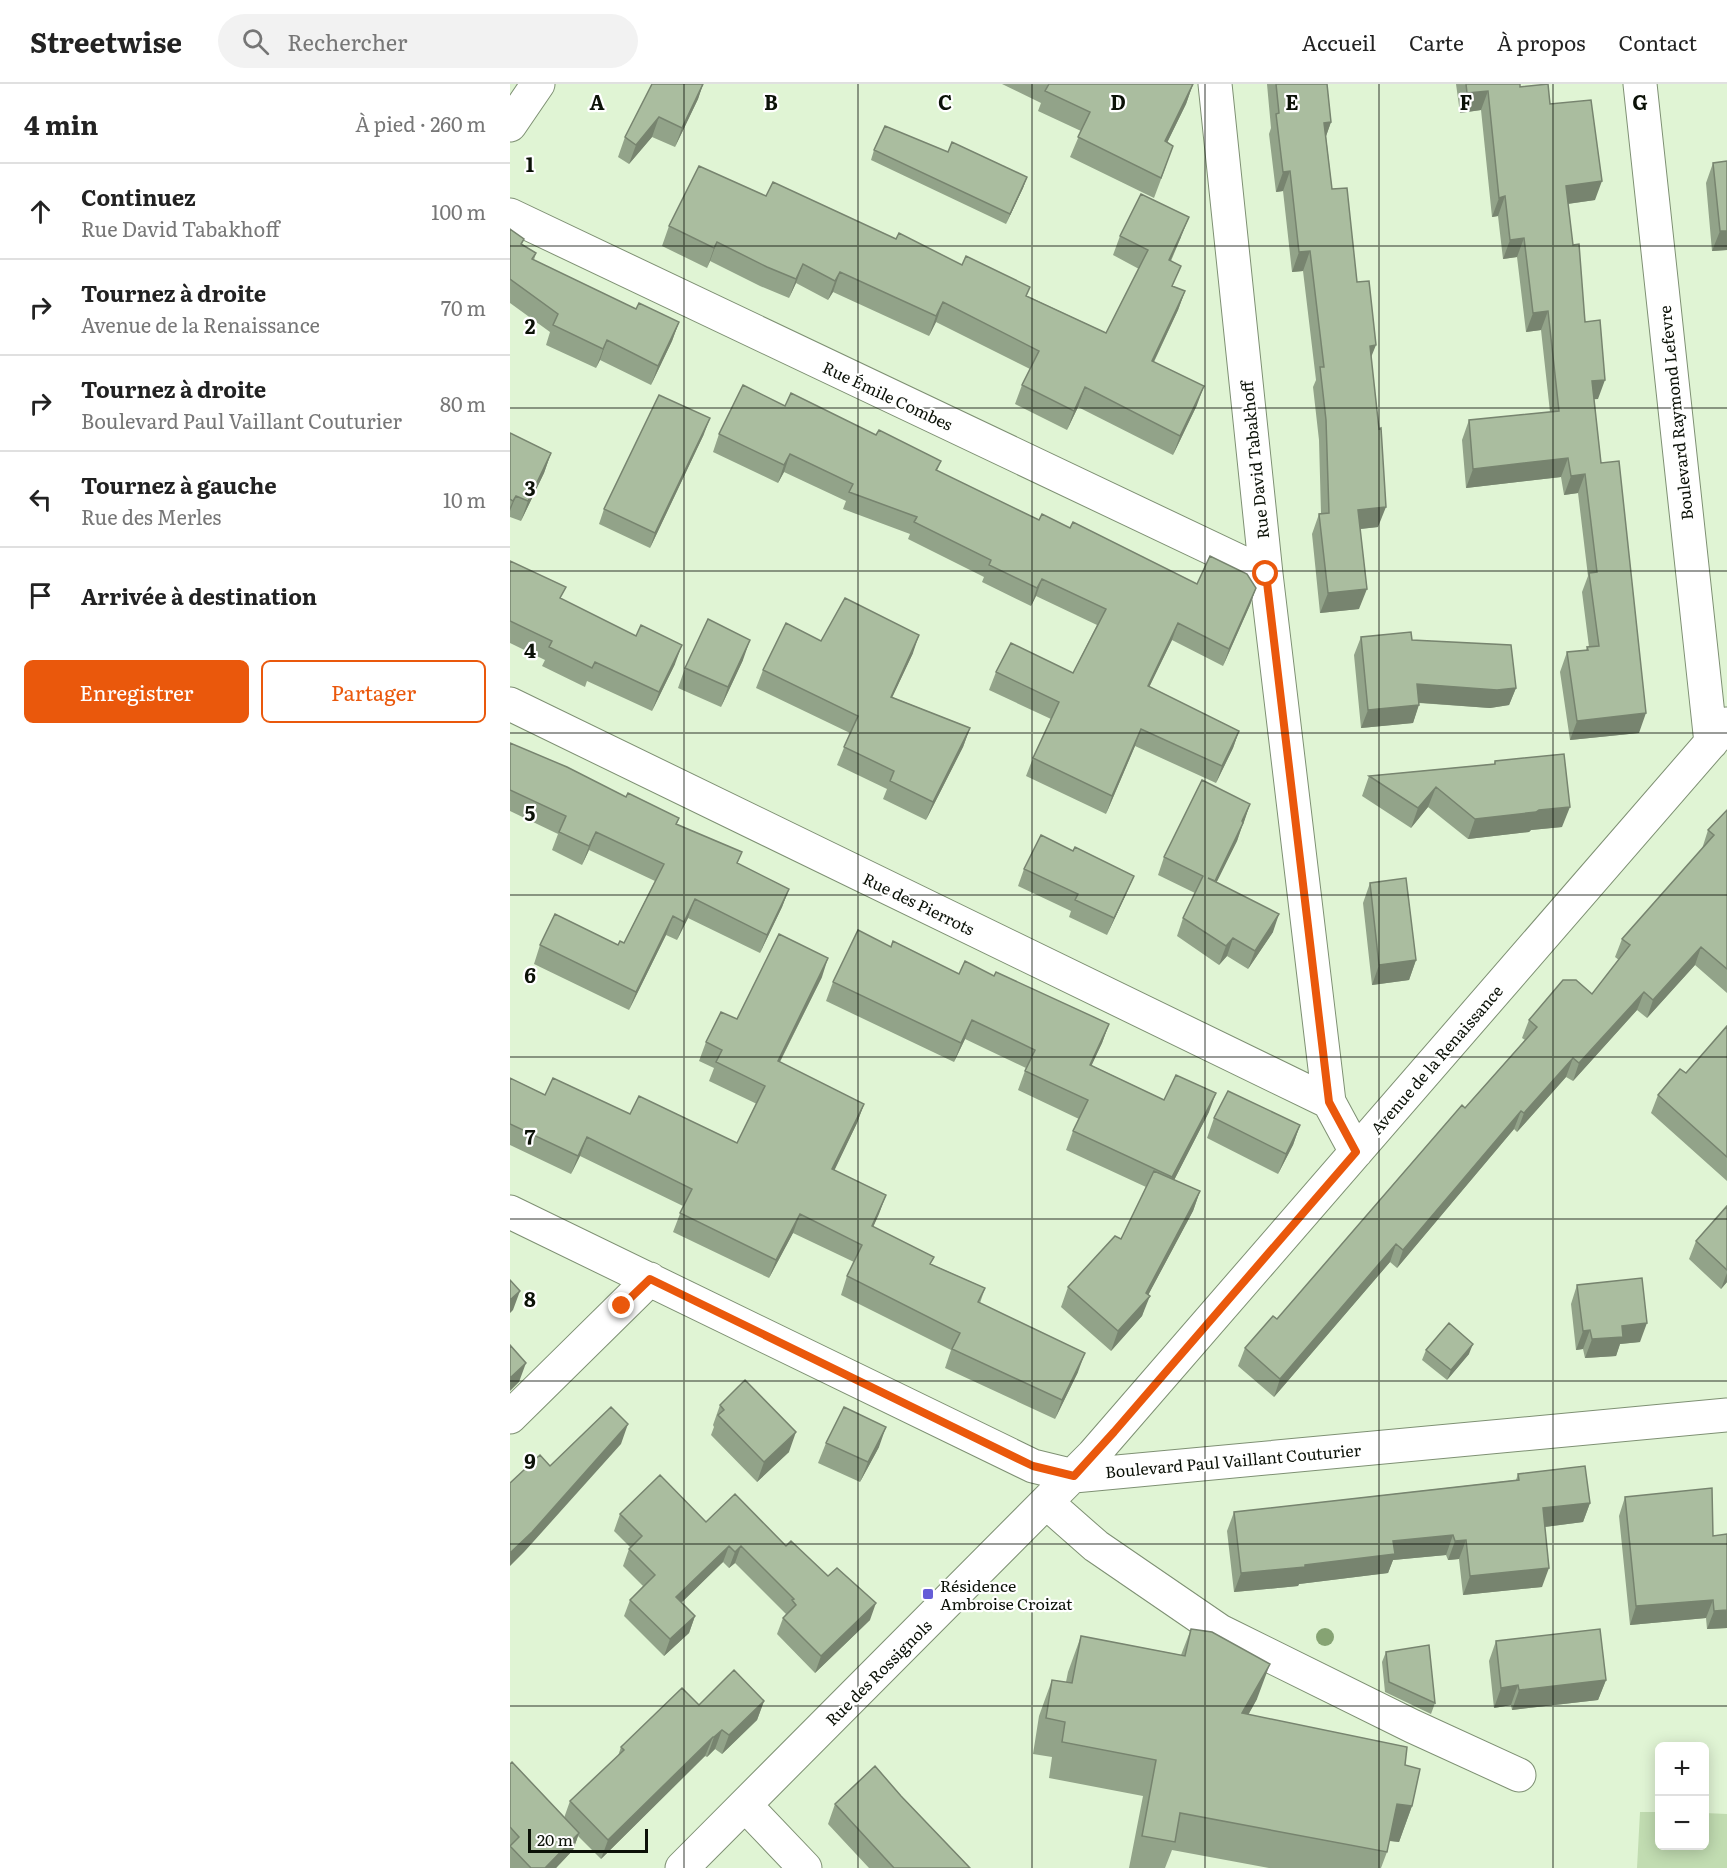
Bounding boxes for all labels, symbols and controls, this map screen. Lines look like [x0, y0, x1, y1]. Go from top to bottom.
search box [218, 14, 638, 68]
text: Streetwise [30, 20, 182, 62]
icon: search [239, 25, 272, 58]
text: Rechercher [287, 25, 407, 58]
text: Accueil [1302, 26, 1376, 57]
text: Carte [1409, 26, 1464, 57]
text: À propos [1497, 26, 1586, 57]
text: Contact [1619, 26, 1697, 57]
text: A [589, 86, 605, 116]
text: B [764, 86, 778, 116]
text: C [938, 86, 952, 116]
text: D [1110, 86, 1126, 116]
text: E [1285, 86, 1299, 116]
text: F [1460, 86, 1473, 116]
text: G [1632, 86, 1648, 116]
text: 4 min [24, 104, 98, 143]
text: À pied · 260 m [355, 108, 486, 138]
text: 1 [526, 148, 534, 178]
text: Continuez [81, 180, 196, 213]
icon: ahead [24, 195, 57, 228]
text: 100 m [431, 196, 486, 226]
text: Rue David Tabakhoff [81, 213, 280, 243]
text: Tournez à droite [81, 276, 266, 309]
icon: right [24, 291, 57, 324]
text: 70 m [441, 292, 486, 322]
street label: Boulevard Raymond Lefevre [1652, 305, 1698, 521]
text: Avenue de la Renaissance [81, 309, 320, 339]
text: 2 [525, 310, 536, 340]
street label: Rue Émile Combes [819, 354, 957, 436]
text: Tournez à droite [81, 372, 266, 405]
street label: Rue David Tabakhoff [1234, 378, 1274, 540]
icon: right [24, 387, 57, 420]
text: 80 m [440, 388, 486, 418]
text: Boulevard Paul Vaillant Couturier [81, 405, 402, 435]
text: Tournez à gauche [81, 468, 277, 501]
text: 3 [524, 472, 536, 502]
icon: left [24, 483, 57, 516]
text: 10 m [443, 484, 486, 514]
text: Rue des Merles [81, 501, 221, 531]
route start [1252, 560, 1278, 586]
icon: arrive [24, 579, 57, 612]
text: Arrivée à destination [81, 579, 317, 612]
text: 4 [524, 634, 536, 664]
button: Enregistrer [24, 660, 249, 723]
button: Partager [261, 660, 486, 723]
text: 5 [525, 797, 536, 827]
street label: Rue des Pierrots [859, 866, 979, 940]
text: 6 [524, 959, 536, 989]
street label: Avenue de la Renaissance [1364, 979, 1508, 1139]
text: 7 [525, 1121, 536, 1151]
text: 8 [524, 1283, 536, 1313]
route end [608, 1292, 634, 1318]
street label: Boulevard Paul Vaillant Couturier [1104, 1437, 1362, 1483]
text: 9 [524, 1445, 536, 1475]
place label: Résidence Ambroise Croizat [940, 1573, 1073, 1615]
marker: Résidence Ambroise Croizat [921, 1587, 935, 1601]
street label: Rue des Rossignols [819, 1613, 937, 1731]
map controls [1655, 1742, 1709, 1850]
button: + [1655, 1742, 1709, 1796]
button: − [1655, 1796, 1709, 1850]
scale bar [528, 1826, 648, 1854]
text: 20 m [537, 1827, 573, 1851]

